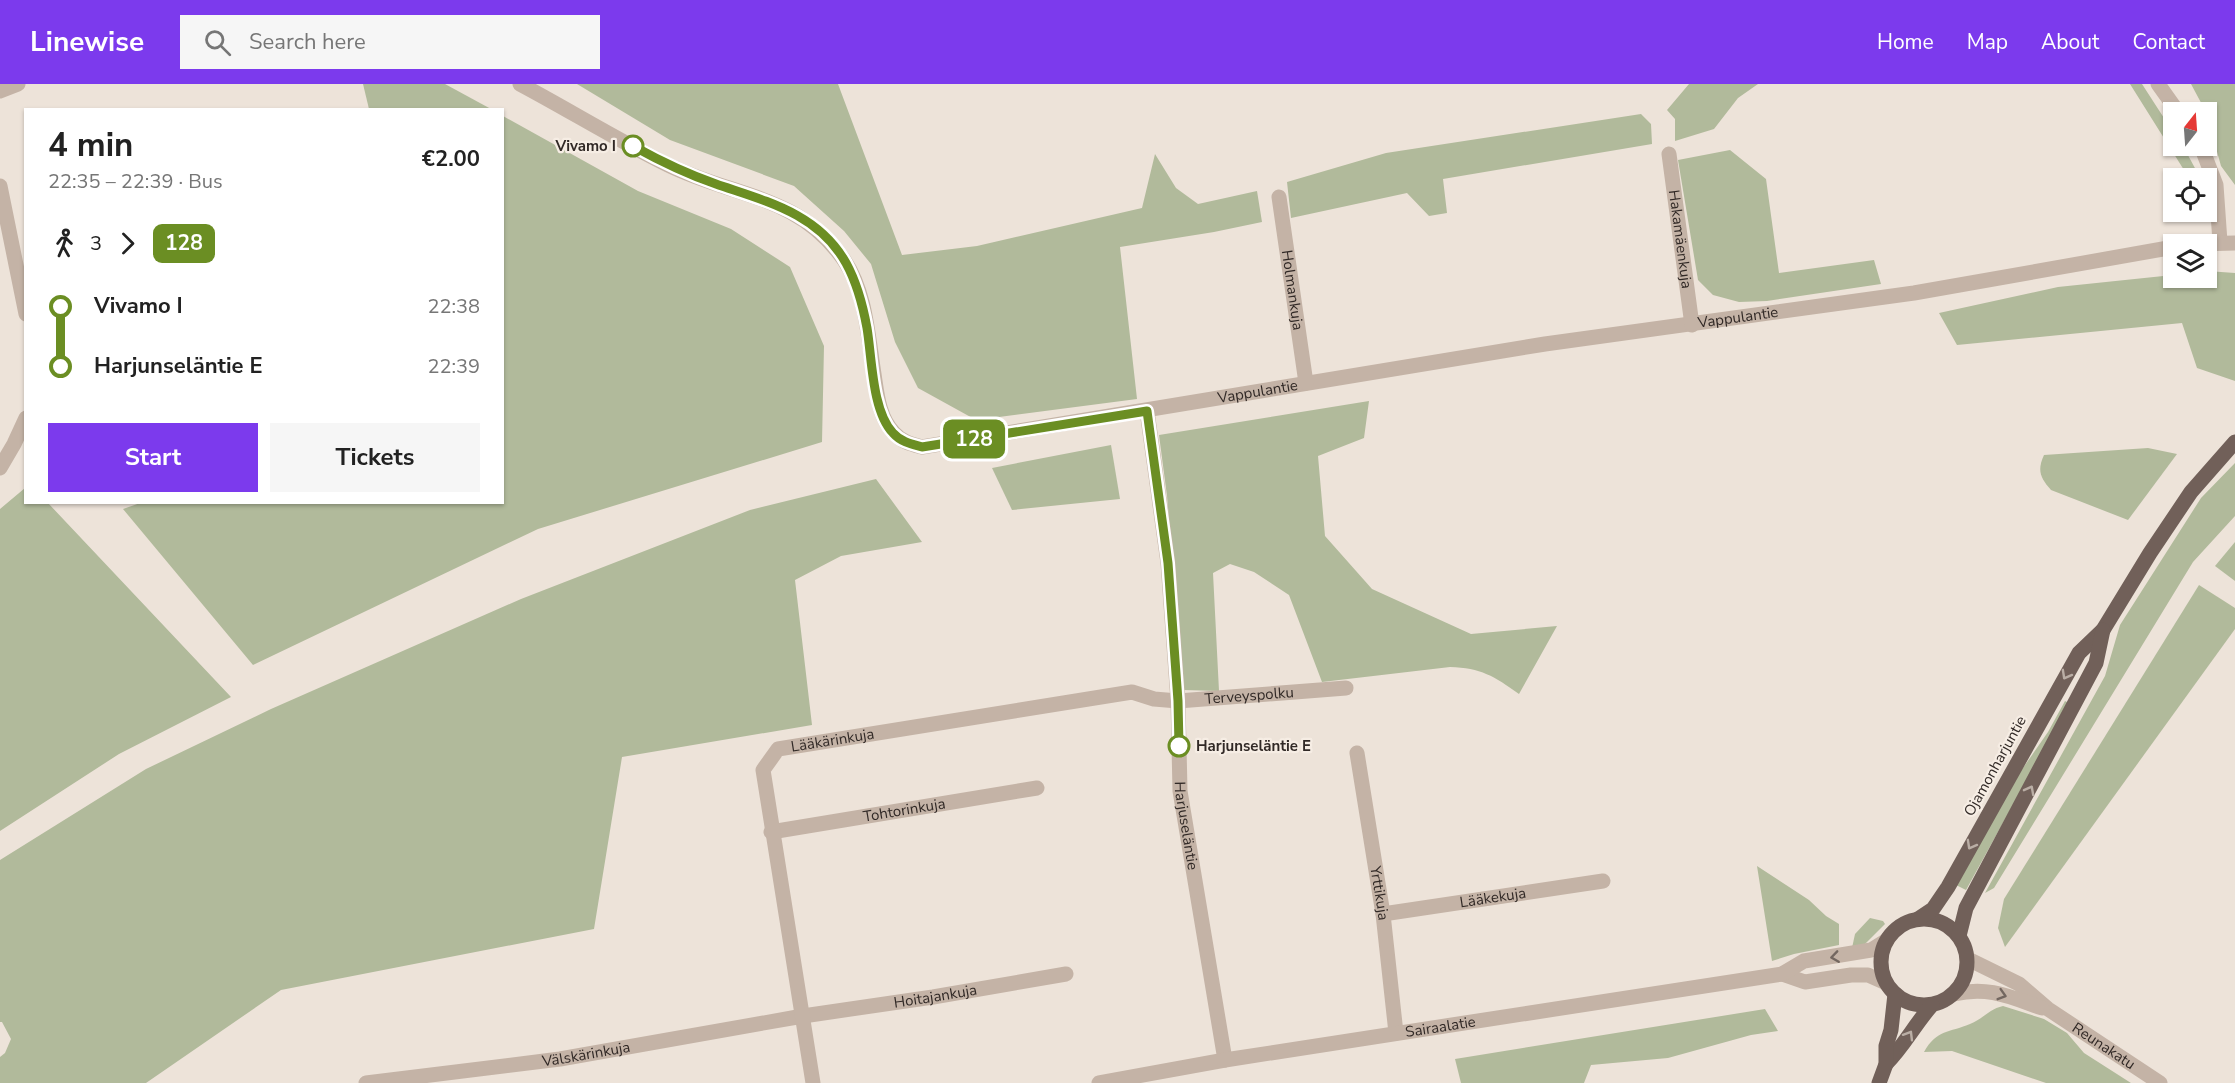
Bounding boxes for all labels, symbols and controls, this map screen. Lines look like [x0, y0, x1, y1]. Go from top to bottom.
search box [180, 15, 600, 69]
text: Linewise [30, 23, 144, 61]
icon: search [201, 26, 234, 59]
text: Search here [249, 27, 366, 57]
text: Home [1877, 28, 1934, 56]
text: Map [1967, 28, 2008, 56]
text: About [2041, 28, 2099, 56]
text: Contact [2132, 28, 2205, 56]
north arrow [2163, 102, 2217, 156]
map controls [2163, 102, 2217, 288]
text: 4 min [48, 123, 133, 168]
marker: Vivamo I [622, 135, 644, 157]
place label: Vivamo I [554, 136, 616, 156]
text: €2.00 [422, 144, 480, 174]
text: 22:35 – 22:39 · Bus [48, 168, 223, 195]
button: locate [2163, 168, 2217, 222]
street label: Hakamäenkuja [1664, 189, 1697, 290]
icon: walk [48, 227, 81, 260]
icon: forward [111, 227, 144, 260]
text: 128 [165, 229, 203, 257]
text: 3 [90, 230, 102, 257]
button: layers [2163, 234, 2217, 288]
street label: Holmankuja [1277, 249, 1308, 332]
text: Vivamo I [94, 291, 183, 321]
text: 22:38 [427, 293, 480, 320]
street label: Vappulantie [1695, 302, 1779, 333]
text: Harjunseläntie E [94, 351, 263, 381]
text: 22:39 [427, 353, 480, 380]
street label: Vappulantie [1215, 375, 1299, 408]
line badge: 128 [940, 420, 1008, 458]
button: Start [48, 423, 258, 492]
button: Tickets [270, 423, 480, 492]
text: 128 [955, 425, 993, 453]
one-way arrow [2062, 669, 2074, 679]
street label: Terveyspolku [1204, 682, 1295, 709]
street label: Ojamonharjuntie [1959, 712, 2031, 820]
street label: Lääkärinkuja [789, 724, 876, 757]
marker: Harjunseläntie E [1168, 735, 1190, 757]
place label: Harjunseläntie E [1196, 736, 1311, 756]
street label: Harjuseläntie [1170, 781, 1203, 872]
one-way arrow [2023, 785, 2034, 796]
street label: Tohtorinkuja [862, 793, 947, 827]
one-way arrow [1967, 839, 1978, 849]
street label: Yrttikuja [1365, 864, 1394, 921]
street label: Lääkekuja [1458, 883, 1527, 912]
one-way arrow [1830, 950, 1840, 963]
street label: Hoitajankuja [892, 980, 978, 1013]
one-way arrow [1996, 988, 2007, 1000]
street label: Sairaalatie [1404, 1011, 1477, 1042]
street label: Reunakatu [2068, 1018, 2139, 1074]
one-way arrow [1902, 1031, 1913, 1041]
street label: Välskärinkuja [540, 1037, 632, 1071]

